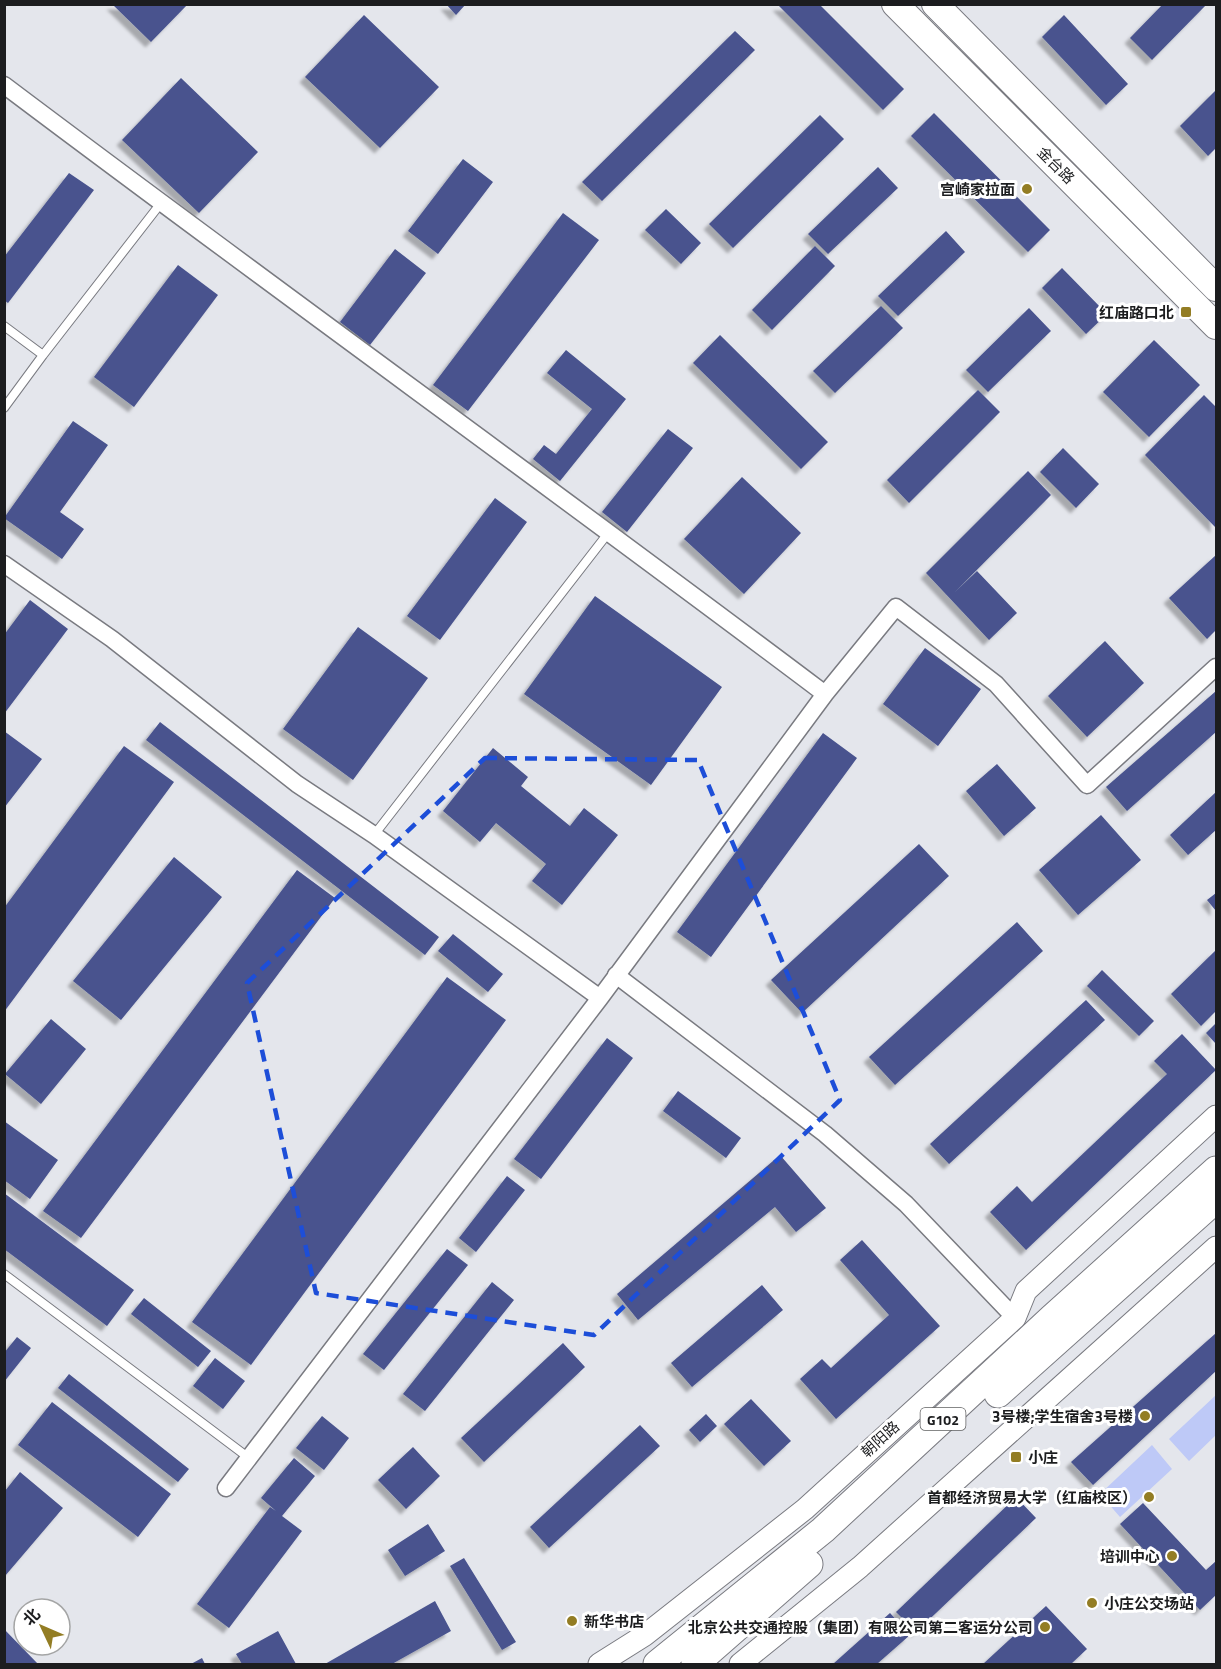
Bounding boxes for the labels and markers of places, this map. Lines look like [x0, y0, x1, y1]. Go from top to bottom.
place label: 宫崎家拉面 [940, 178, 1015, 201]
marker: 宫崎家拉面 [1020, 182, 1034, 196]
place label: 红庙路口北 [1099, 301, 1174, 324]
marker: 红庙路口北 [1179, 305, 1193, 319]
place label: 3号楼;学生宿舍3号楼 [992, 1405, 1133, 1428]
marker: 3号楼;学生宿舍3号楼 [1138, 1409, 1152, 1423]
place label: 小庄 [1028, 1446, 1058, 1469]
marker: 小庄 [1009, 1450, 1023, 1464]
place label: 首都经济贸易大学（红庙校区） [927, 1486, 1137, 1509]
marker: 首都经济贸易大学（红庙校区） [1142, 1490, 1156, 1504]
place label: 培训中心 [1100, 1545, 1160, 1568]
marker: 培训中心 [1165, 1549, 1179, 1563]
place label: 小庄公交场站 [1104, 1592, 1194, 1615]
marker: 小庄公交场站 [1085, 1596, 1099, 1610]
place label: 新华书店 [584, 1610, 644, 1633]
marker: 新华书店 [565, 1614, 579, 1628]
place label: 北京公共交通控股（集团）有限公司第二客运分公司 [688, 1616, 1033, 1639]
marker: 北京公共交通控股（集团）有限公司第二客运分公司 [1038, 1620, 1052, 1634]

